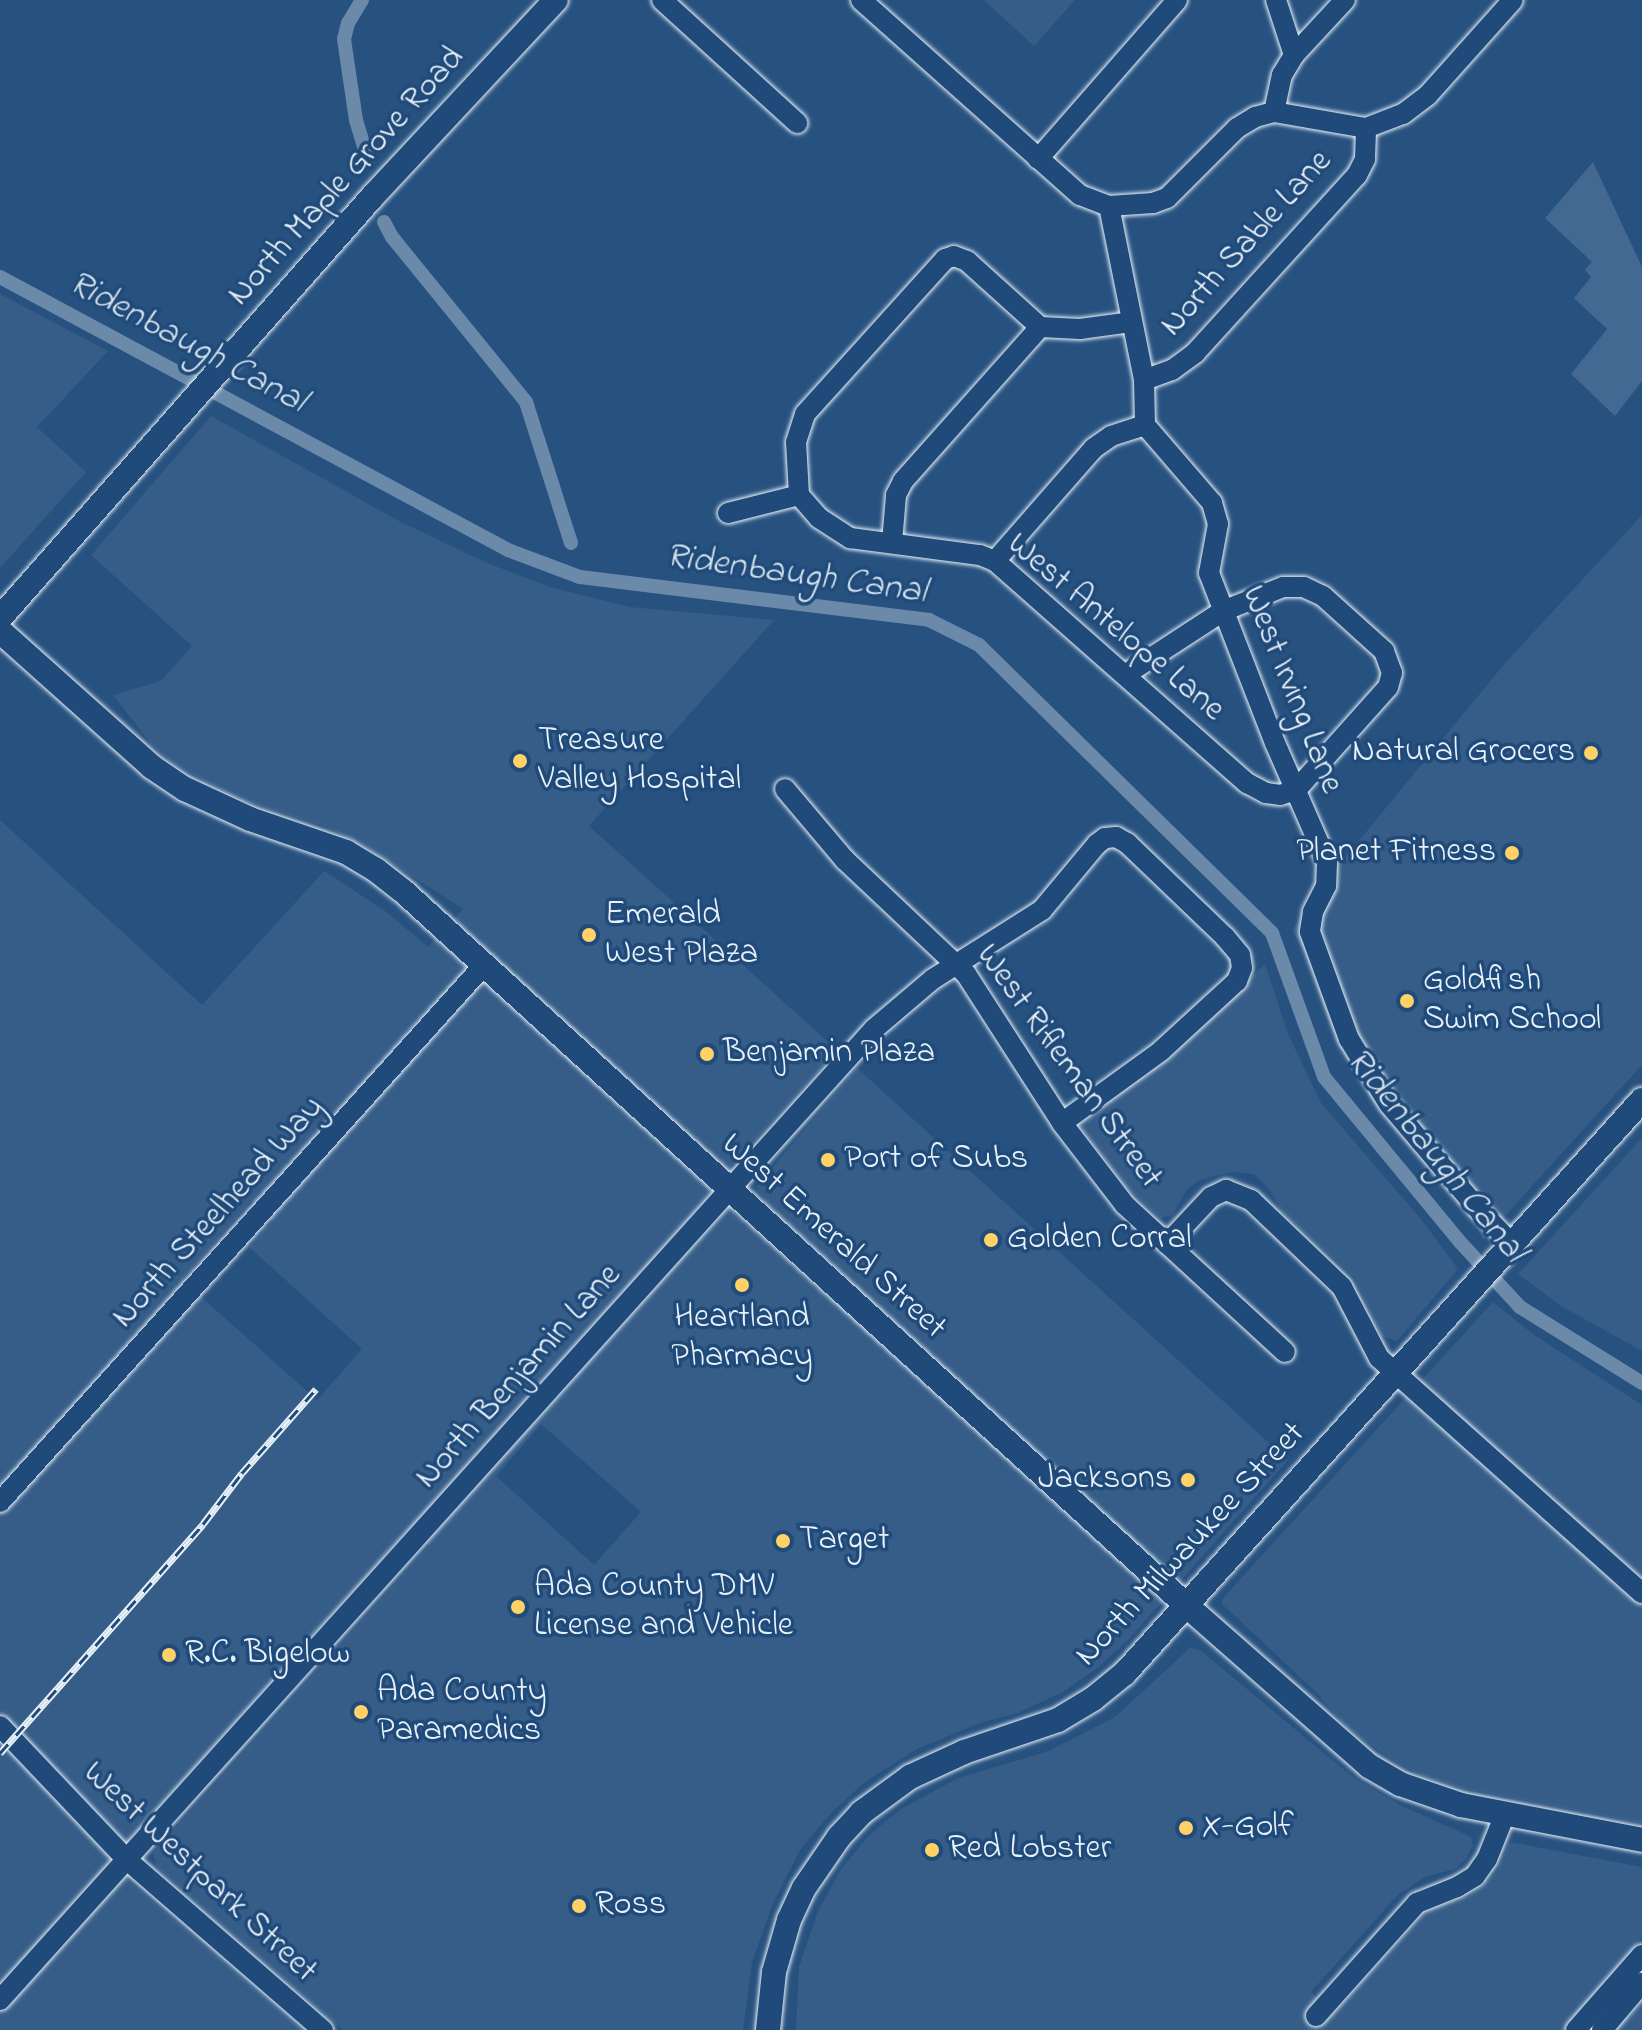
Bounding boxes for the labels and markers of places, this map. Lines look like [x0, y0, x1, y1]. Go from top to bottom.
place label: Treasure Valley Hospital [538, 721, 741, 800]
place label: Natural Grocers [1352, 733, 1575, 773]
marker: Natural Grocers [1582, 744, 1600, 762]
marker: Treasure Valley Hospital [509, 750, 531, 772]
place label: Planet Fitness [1296, 833, 1496, 873]
marker: Planet Fitness [1503, 844, 1521, 862]
place label: Emerald West Plaza [605, 895, 758, 974]
marker: Emerald West Plaza [580, 926, 598, 944]
place label: Goldfish Swim School [1423, 961, 1601, 1040]
marker: Goldfish Swim School [1398, 992, 1416, 1010]
place label: Benjamin Plaza [723, 1034, 935, 1074]
marker: Benjamin Plaza [698, 1045, 716, 1063]
place label: Port of Subs [844, 1140, 1028, 1180]
marker: Port of Subs [819, 1151, 837, 1169]
place label: Golden Corral [1007, 1220, 1192, 1260]
marker: Golden Corral [982, 1231, 1000, 1249]
marker: Heartland Pharmacy [733, 1276, 751, 1294]
place label: Heartland Pharmacy [671, 1298, 813, 1378]
place label: Jacksons [1038, 1460, 1172, 1500]
marker: Jacksons [1179, 1471, 1197, 1489]
place label: Target [799, 1521, 889, 1561]
marker: Target [774, 1532, 792, 1550]
place label: Ada County DMV License and Vehicle [534, 1567, 793, 1646]
marker: Ada County DMV License and Vehicle [509, 1598, 527, 1616]
place label: R.C. Bigelow [185, 1635, 350, 1675]
marker: R.C. Bigelow [160, 1646, 178, 1664]
place label: Ada County Paramedics [377, 1672, 547, 1752]
marker: Ada County Paramedics [352, 1703, 370, 1721]
place label: X-Golf [1202, 1808, 1294, 1848]
marker: X-Golf [1177, 1819, 1195, 1837]
place label: Red Lobster [948, 1830, 1111, 1870]
marker: Red Lobster [923, 1841, 941, 1859]
place label: Ross [595, 1886, 666, 1926]
marker: Ross [570, 1897, 588, 1915]

